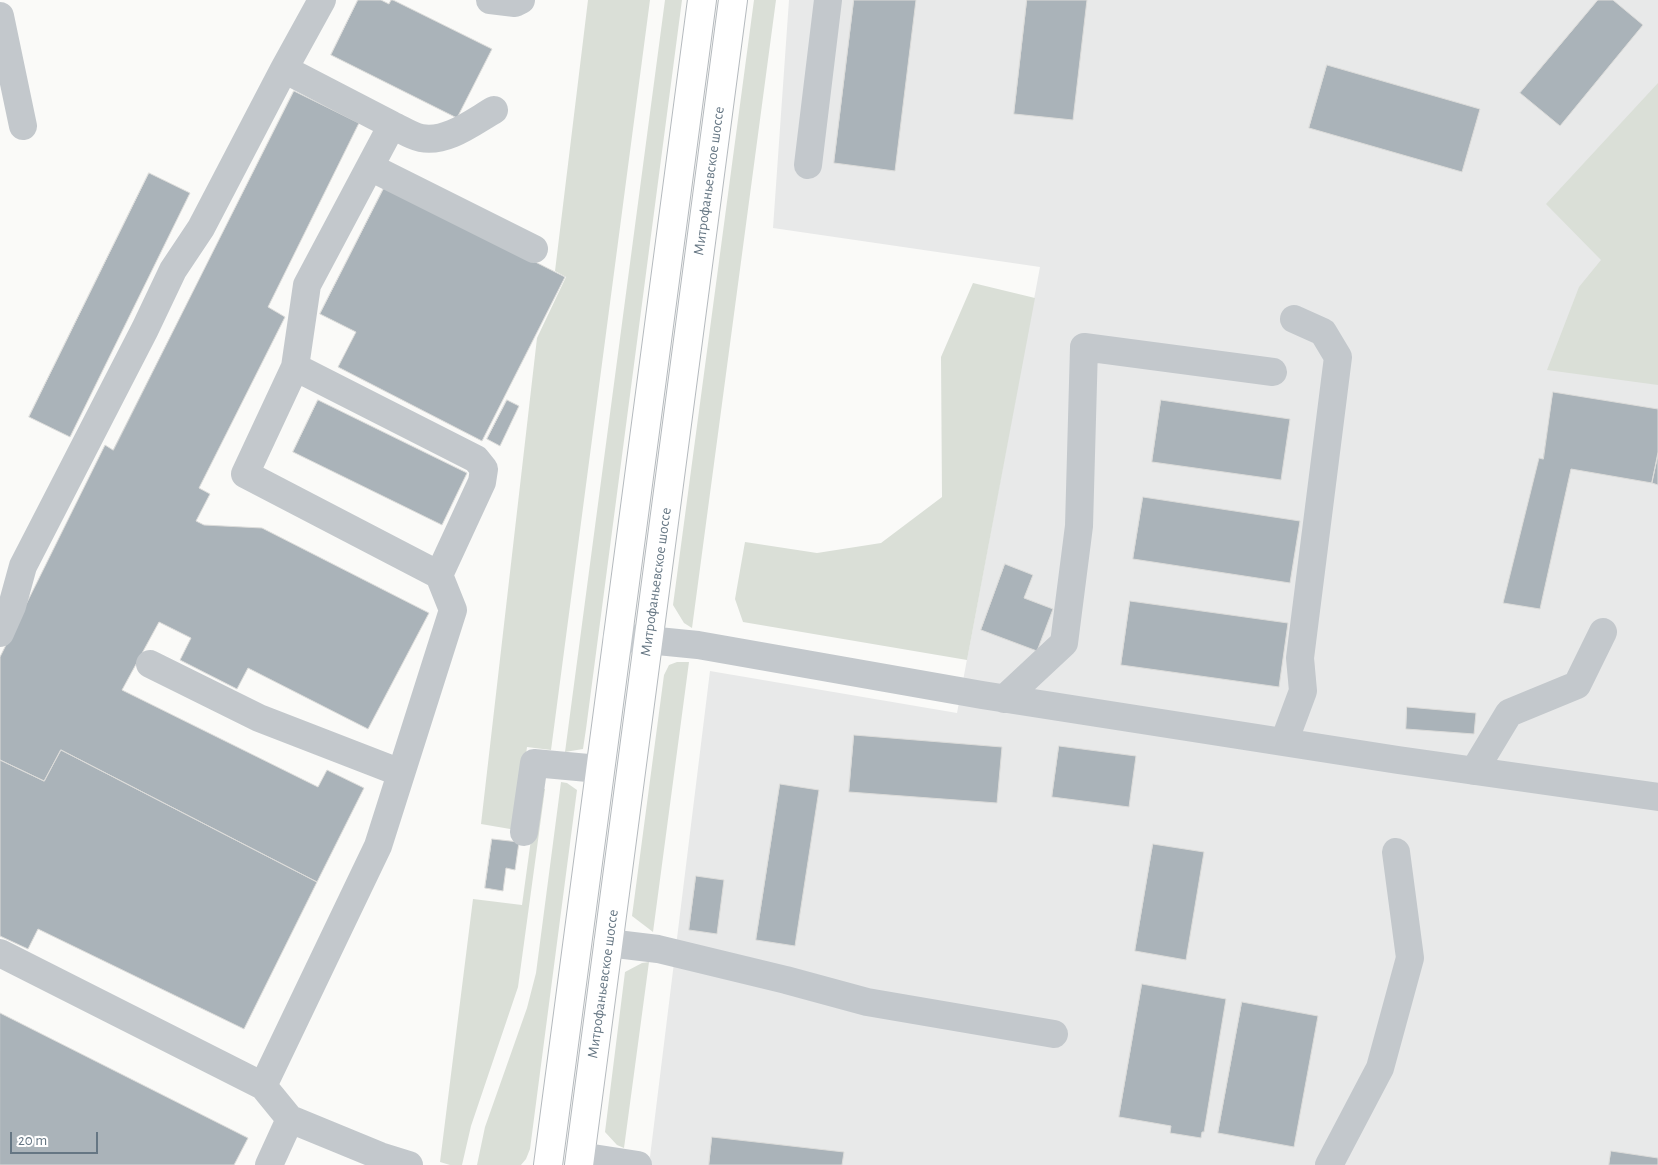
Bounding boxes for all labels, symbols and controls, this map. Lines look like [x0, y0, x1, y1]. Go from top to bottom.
street label: Митрофаньевское шоссе [690, 105, 728, 257]
street label: Митрофаньевское шоссе [637, 506, 675, 658]
street label: Митрофаньевское шоссе [584, 908, 622, 1060]
scale bar [12, 1122, 100, 1154]
text: 20 m [18, 1133, 47, 1148]

